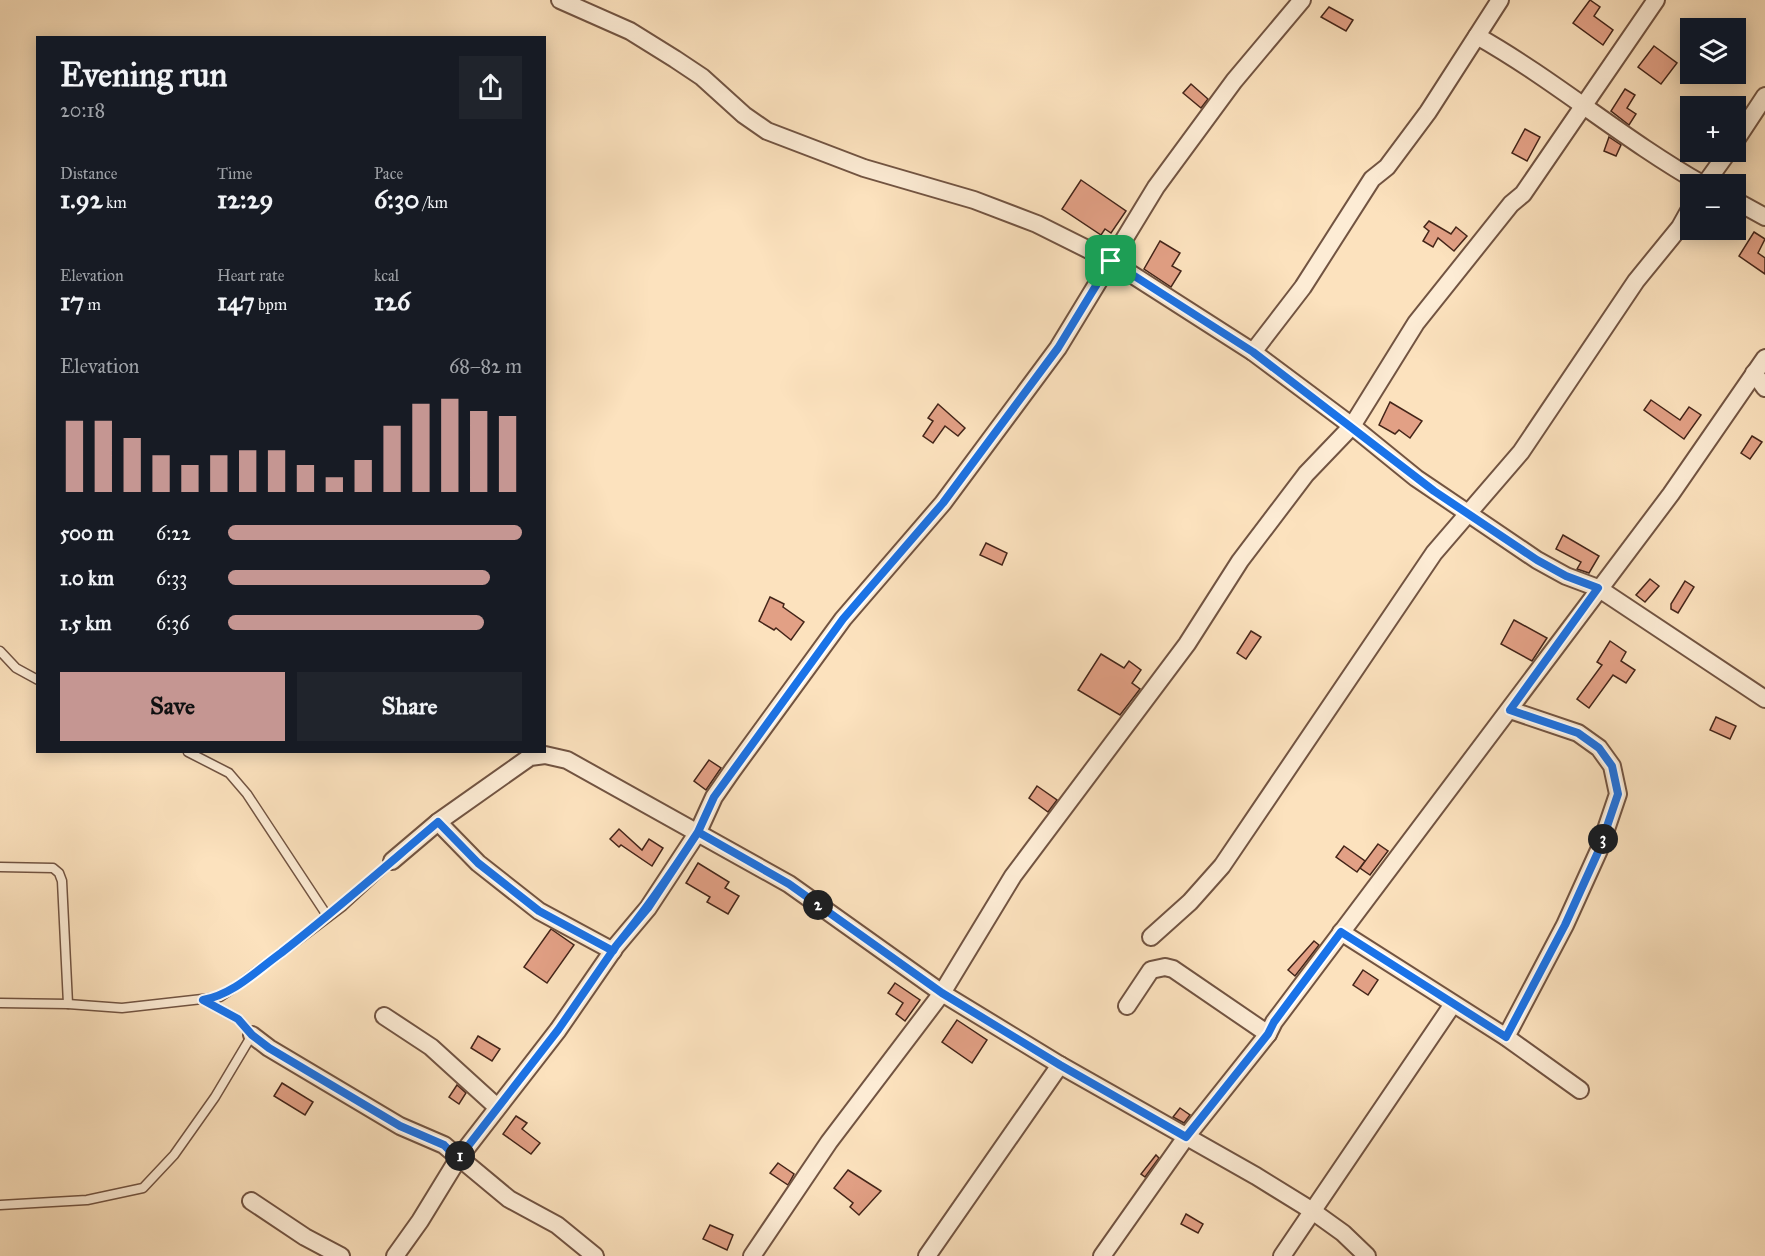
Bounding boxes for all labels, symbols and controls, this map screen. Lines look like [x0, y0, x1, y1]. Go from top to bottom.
map controls [1680, 18, 1746, 240]
button: layers [1680, 18, 1746, 84]
text: Evening run [60, 55, 227, 95]
button: share [459, 56, 522, 119]
button: + [1680, 96, 1746, 162]
text: 20:18 [60, 98, 105, 122]
text: Distance [60, 164, 117, 183]
text: Time [217, 164, 252, 183]
text: Pace [374, 164, 403, 183]
button: − [1680, 174, 1746, 240]
text: 1.92 [60, 183, 102, 215]
text: 12:29 [217, 183, 273, 215]
text: 6:30 [374, 183, 419, 215]
text: km [102, 193, 127, 212]
text: /km [419, 193, 448, 212]
pin [1085, 235, 1136, 286]
icon: arrive [1094, 244, 1127, 277]
text: Elevation [60, 266, 124, 285]
text: Heart rate [217, 266, 284, 285]
text: kcal [374, 266, 399, 285]
text: 17 [60, 285, 84, 317]
text: 147 [217, 285, 255, 317]
text: 126 [374, 285, 410, 317]
text: m [84, 295, 101, 314]
text: bpm [255, 295, 287, 314]
text: Elevation [60, 354, 139, 378]
text: 68–82 m [449, 354, 522, 378]
text: 500 m [60, 521, 114, 545]
text: 6:22 [156, 521, 191, 545]
text: 1.0 km [60, 566, 114, 590]
text: 6:33 [156, 566, 187, 590]
text: 1.5 km [60, 611, 111, 635]
text: 6:36 [156, 611, 190, 635]
button: Save [60, 672, 285, 741]
button: Share [297, 672, 522, 741]
pin: 3 [1588, 824, 1618, 854]
text: 3 [1600, 829, 1606, 848]
pin: 2 [803, 890, 833, 920]
text: 2 [814, 895, 822, 914]
pin: 1 [445, 1141, 475, 1171]
text: 1 [457, 1146, 463, 1165]

